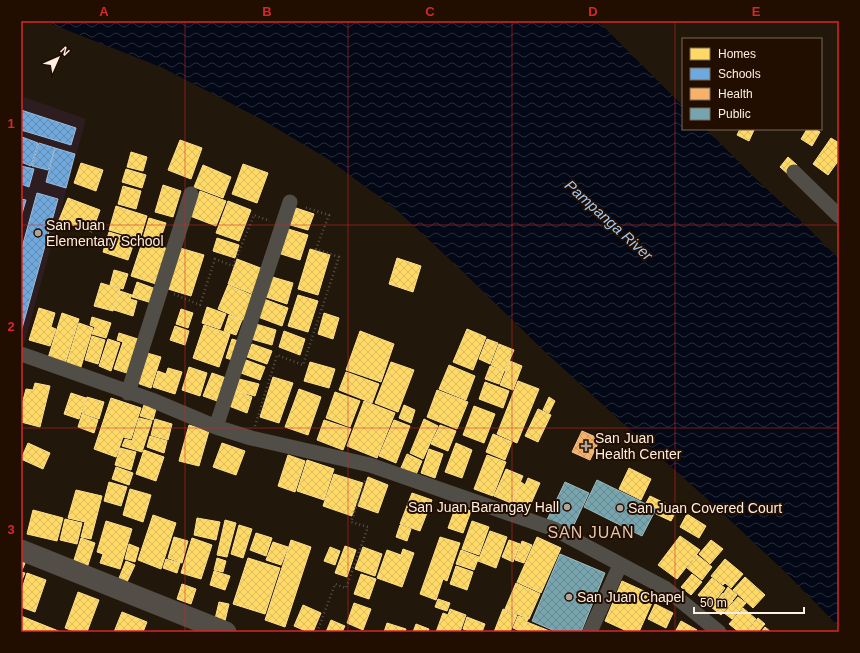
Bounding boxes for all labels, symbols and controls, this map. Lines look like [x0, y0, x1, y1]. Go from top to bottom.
text: A [99, 4, 109, 19]
text: B [262, 4, 272, 19]
text: C [425, 4, 435, 19]
text: D [588, 4, 598, 19]
text: E [752, 4, 761, 19]
north arrow [38, 38, 78, 78]
legend [682, 38, 822, 130]
text: N [58, 44, 72, 58]
text: Homes [718, 47, 756, 61]
text: Schools [718, 67, 761, 81]
text: Health [718, 87, 753, 101]
text: Public [718, 107, 751, 121]
text: 1 [7, 116, 15, 131]
water label: Pampanga River [562, 176, 657, 264]
place label: San Juan Elementary School [46, 217, 164, 249]
marker: San Juan Elementary School [33, 228, 43, 238]
text: 2 [7, 319, 15, 334]
place label: San Juan Health Center [595, 430, 682, 462]
marker: San Juan Health Center [580, 440, 592, 452]
place label: San Juan Barangay Hall [408, 499, 559, 515]
place label: San Juan Covered Court [628, 500, 782, 516]
marker: San Juan Barangay Hall [562, 502, 572, 512]
marker: San Juan Covered Court [615, 503, 625, 513]
text: 3 [7, 522, 15, 537]
district label: SAN JUAN [547, 524, 635, 541]
place label: San Juan Chapel [577, 589, 684, 605]
scale bar [694, 589, 804, 615]
marker: San Juan Chapel [564, 592, 574, 602]
text: 50 m [700, 596, 727, 610]

